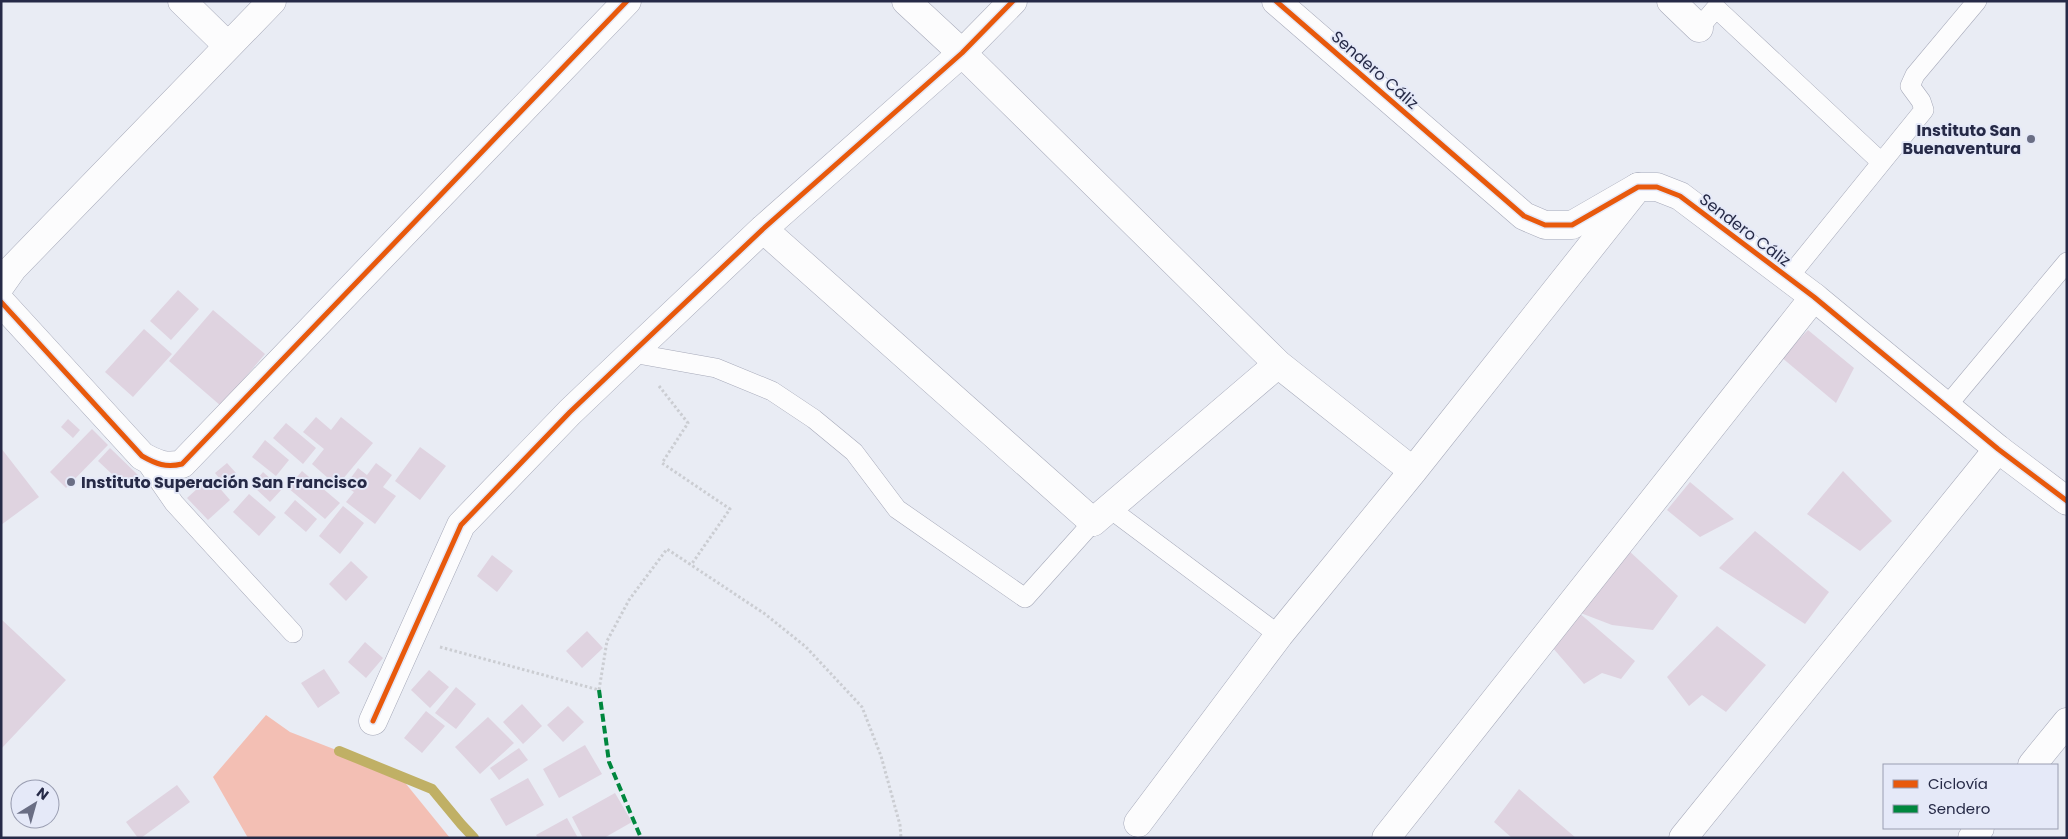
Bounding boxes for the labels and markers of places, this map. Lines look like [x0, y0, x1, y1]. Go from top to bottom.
place label: Instituto San Buenaventura [1903, 119, 2021, 160]
marker: Instituto San Buenaventura [2025, 133, 2037, 145]
place label: Instituto Superación San Francisco [81, 471, 367, 494]
marker: Instituto Superación San Francisco [65, 476, 77, 488]

